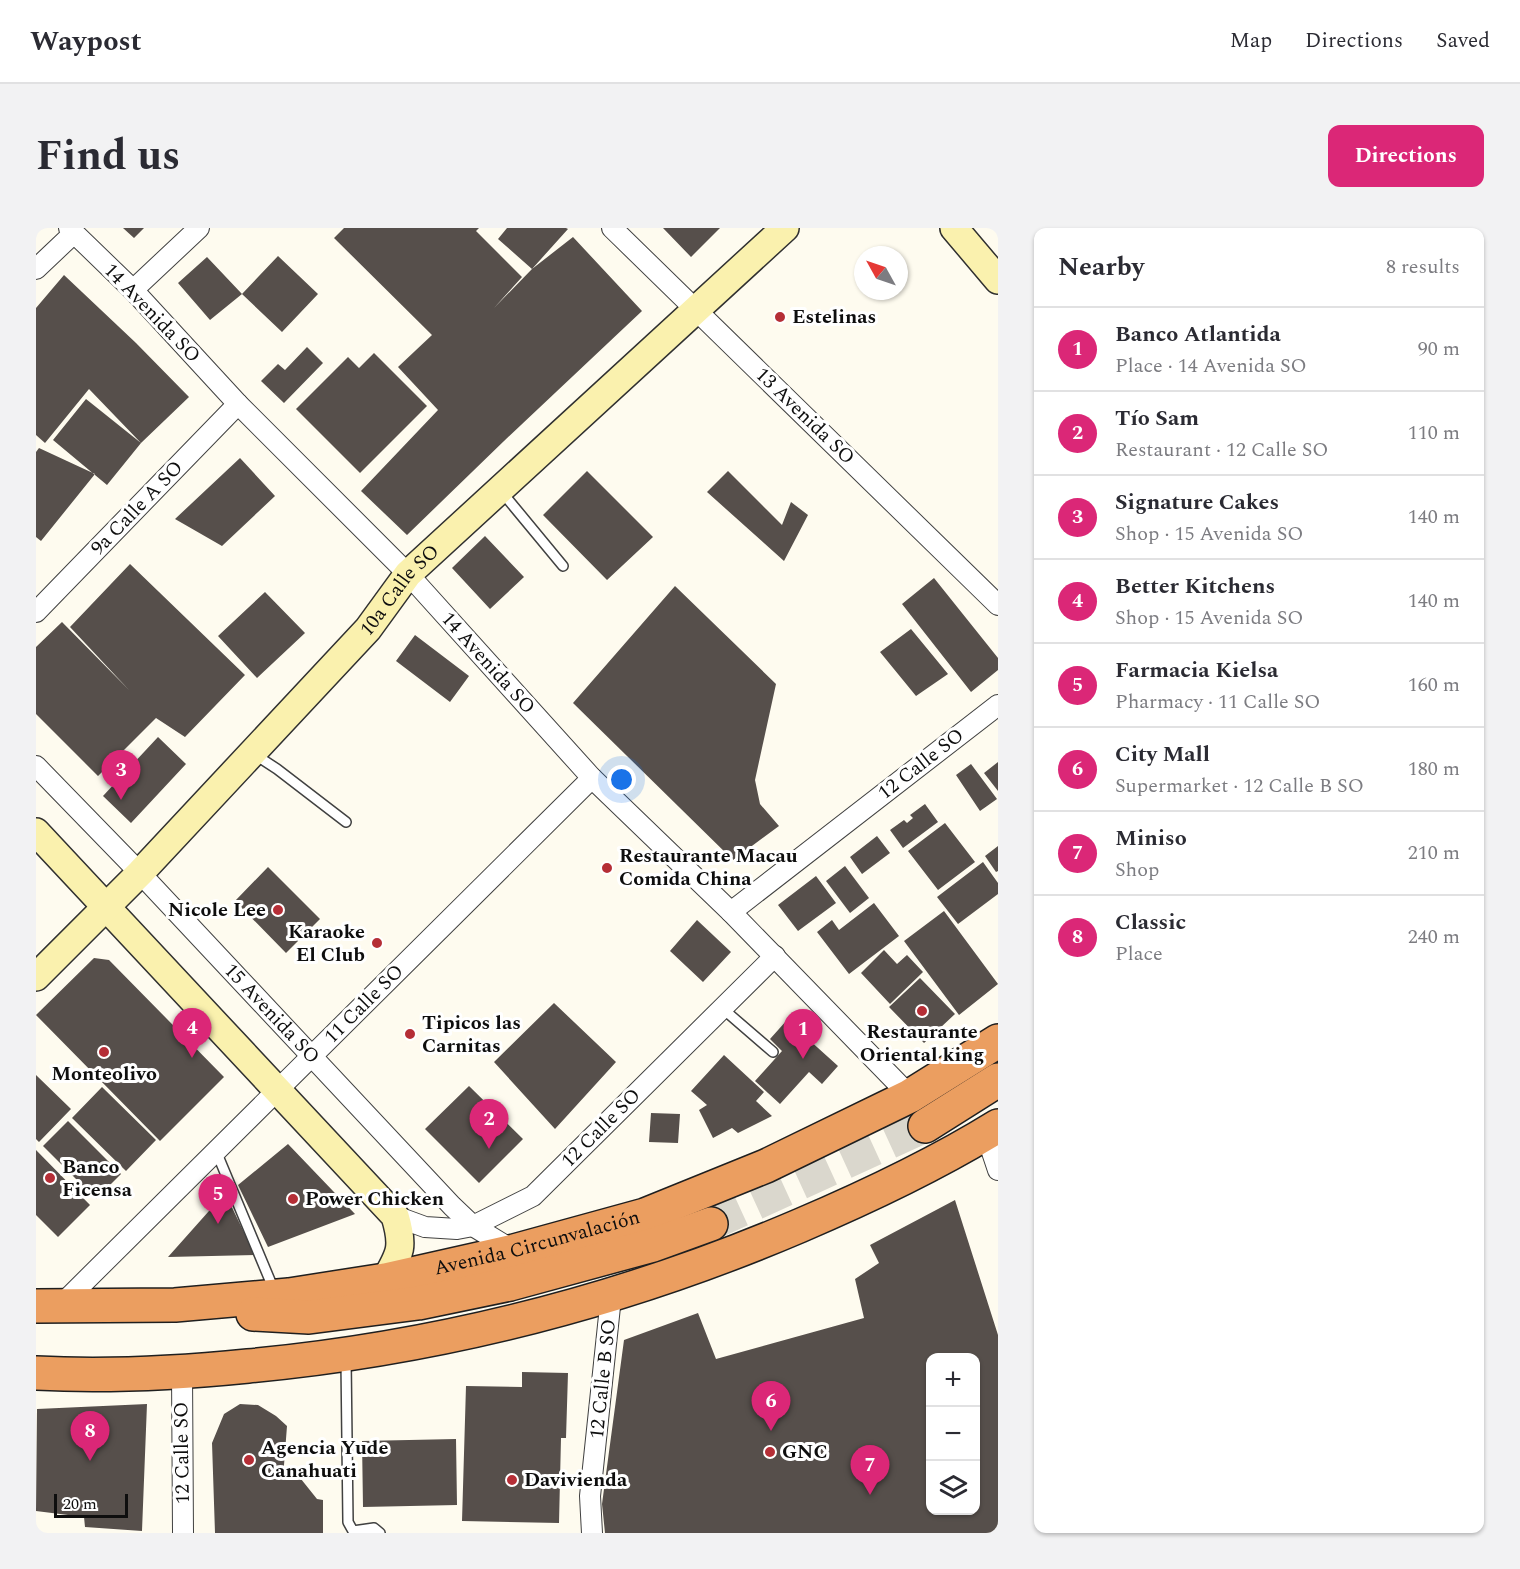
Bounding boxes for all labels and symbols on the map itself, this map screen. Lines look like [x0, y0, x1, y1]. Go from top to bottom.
north arrow [854, 246, 908, 300]
street label: 14 Avenida SO [96, 256, 208, 370]
place label: Estelinas [792, 302, 876, 332]
marker: Estelinas [773, 310, 787, 324]
street label: 13 Avenida SO [748, 360, 862, 472]
street label: 9a Calle A SO [84, 454, 190, 562]
street label: 10a Calle SO [353, 537, 446, 644]
street label: 14 Avenida SO [434, 605, 542, 721]
street label: 12 Calle SO [871, 721, 971, 807]
pin: 3 [102, 750, 140, 800]
your location [607, 765, 636, 794]
place label: Restaurante Macau Comida China [619, 841, 798, 894]
marker: Restaurante Macau Comida China [600, 861, 614, 875]
place label: Nicole Lee [168, 895, 266, 925]
marker: Nicole Lee [271, 903, 285, 917]
place label: Karaoke El Club [288, 917, 365, 970]
marker: Karaoke El Club [370, 936, 384, 950]
street label: 15 Avenida SO [217, 956, 327, 1071]
street label: 11 Calle SO [317, 957, 411, 1051]
marker: Restaurante Oriental king [915, 1004, 929, 1018]
pin: 4 [172, 1008, 212, 1058]
place label: Tipicos las Carnitas [422, 1008, 521, 1061]
pin: 1 [784, 1010, 822, 1059]
place label: Restaurante Oriental king [860, 1017, 984, 1070]
marker: Tipicos las Carnitas [403, 1027, 417, 1041]
marker: Monteolivo [97, 1045, 111, 1059]
place label: Monteolivo [51, 1059, 157, 1089]
street label: 12 Calle SO [554, 1081, 648, 1175]
pin: 2 [470, 1100, 508, 1149]
place label: Banco Ficensa [62, 1152, 133, 1205]
marker: Banco Ficensa [43, 1171, 57, 1185]
pin: 5 [198, 1174, 237, 1224]
place label: Power Chicken [305, 1184, 444, 1214]
marker: Power Chicken [286, 1192, 300, 1206]
street label: Avenida Circunvalación [431, 1202, 643, 1284]
street label: 12 Calle B SO [582, 1317, 624, 1441]
pin: 6 [752, 1382, 790, 1431]
street label: 12 Calle SO [166, 1402, 198, 1504]
pin: 8 [70, 1412, 110, 1461]
place label: Agencia Yude Canahuati [261, 1433, 388, 1486]
place label: GNC [782, 1437, 828, 1467]
marker: GNC [763, 1445, 777, 1459]
pin: 7 [850, 1446, 890, 1495]
marker: Agencia Yude Canahuati [242, 1453, 256, 1467]
place label: Davivienda [524, 1465, 628, 1495]
marker: Davivienda [505, 1473, 519, 1487]
scale bar [54, 1491, 128, 1518]

